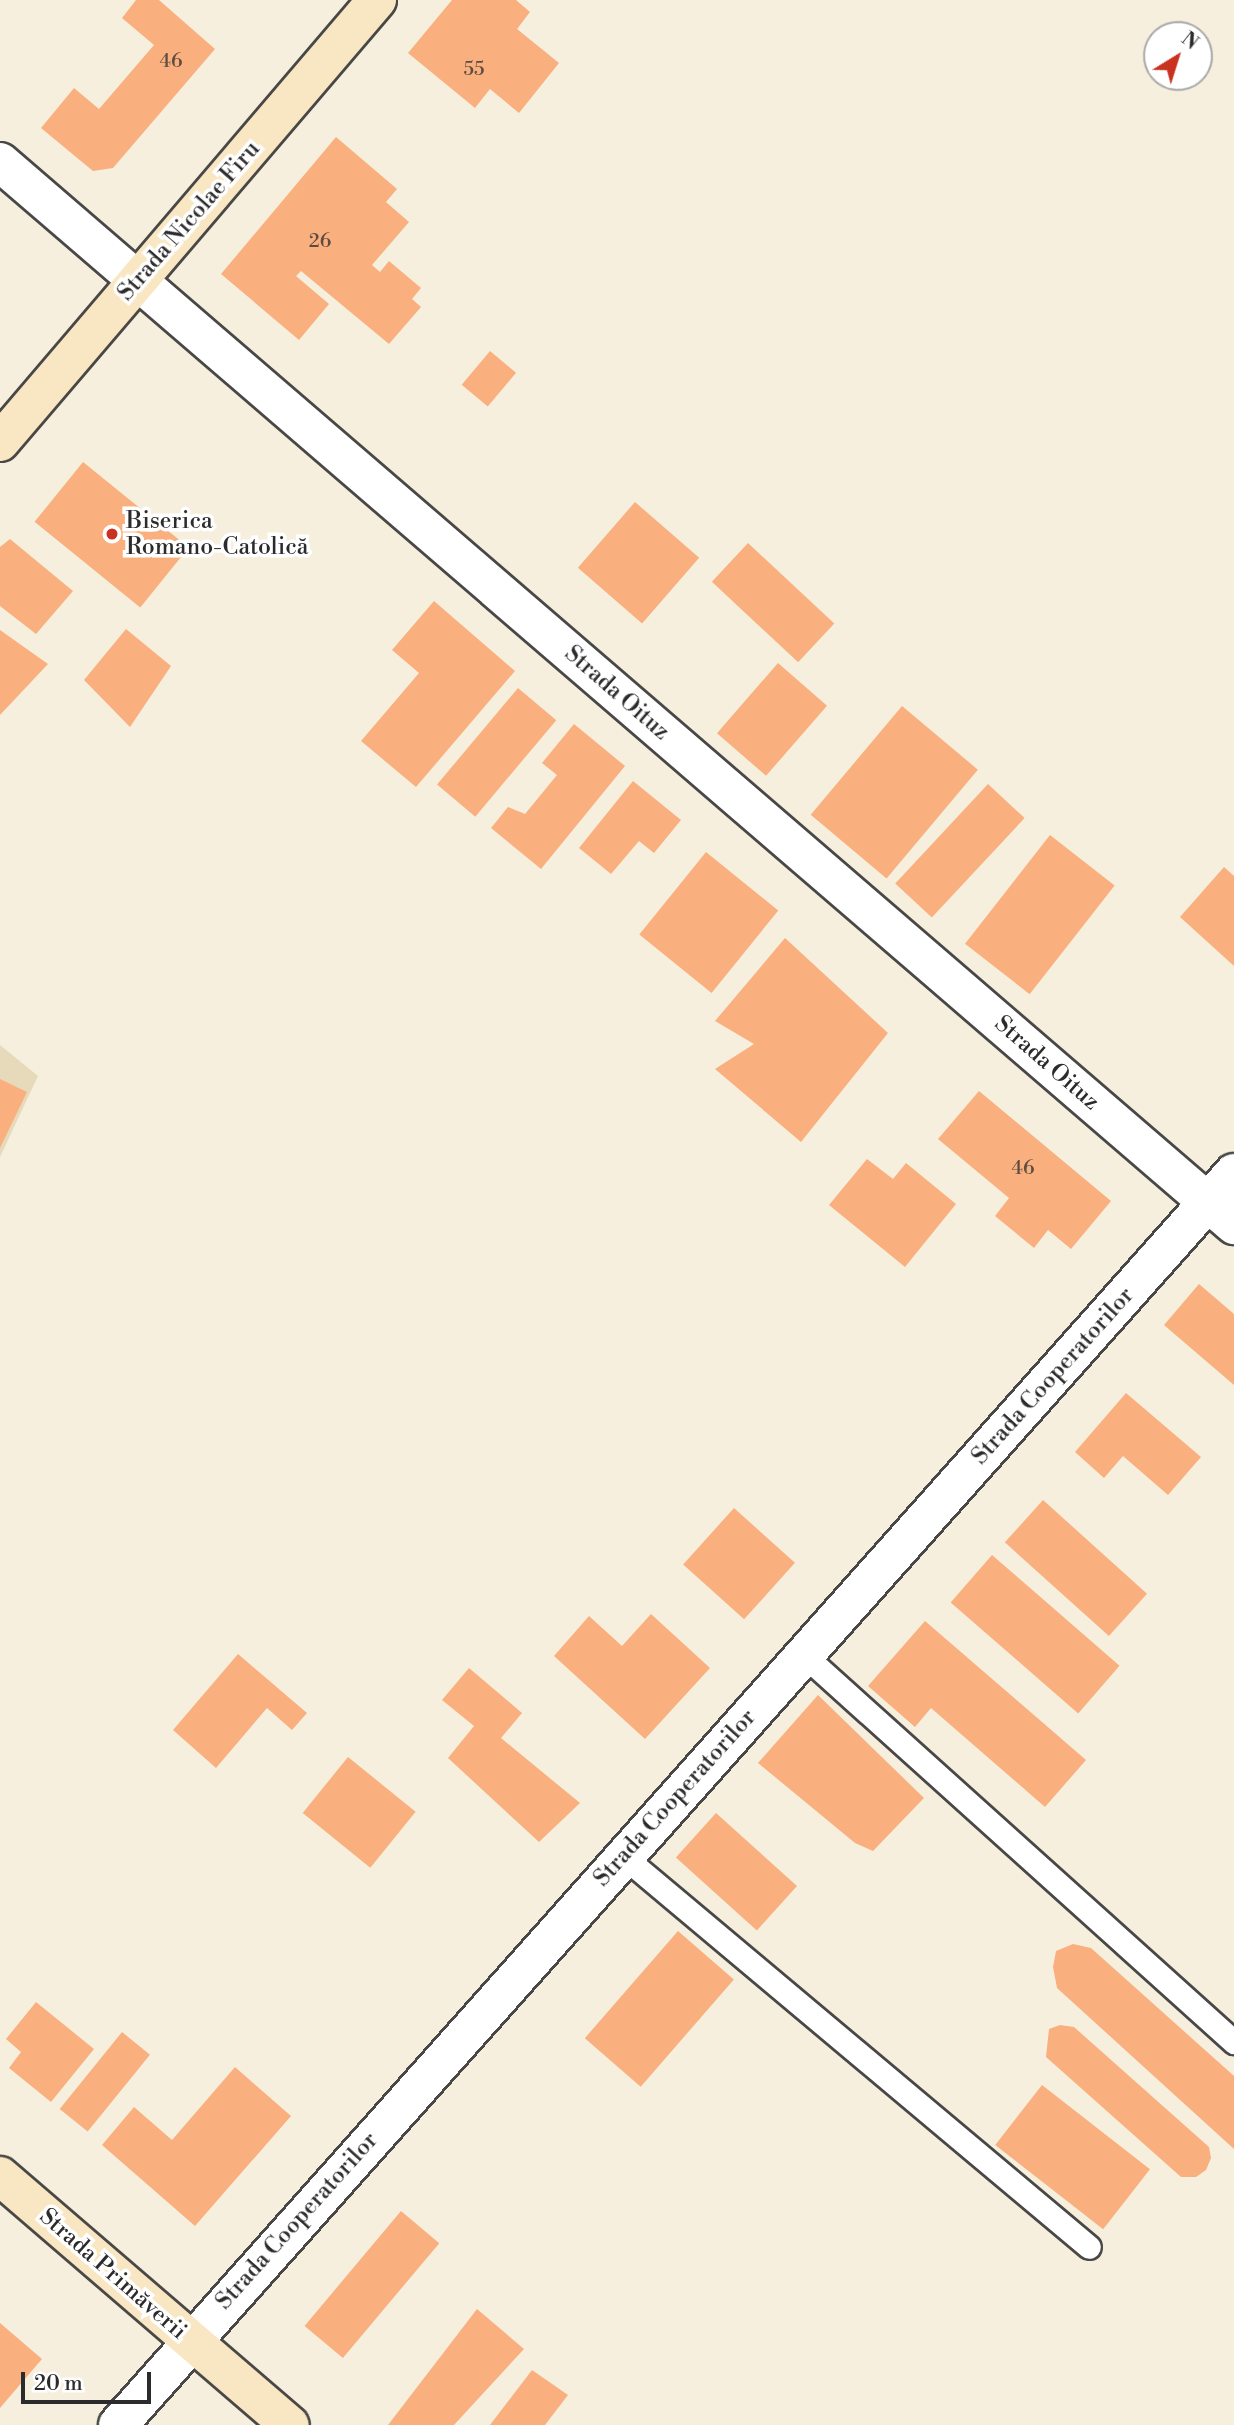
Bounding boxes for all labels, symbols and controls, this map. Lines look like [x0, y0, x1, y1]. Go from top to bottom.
north arrow [1143, 21, 1213, 91]
text: N [1176, 27, 1203, 55]
house number: 46 [160, 51, 182, 73]
house number: 55 [464, 59, 484, 81]
street label: Strada Nicolae Firu [112, 136, 266, 306]
house number: 26 [309, 231, 331, 253]
place label: Biserica Romano-Catolică [126, 507, 308, 561]
marker: Biserica Romano-Catolică [104, 526, 120, 542]
street label: Strada Oituz [559, 640, 675, 746]
street label: Strada Oituz [989, 1010, 1105, 1116]
house number: 46 [1012, 1158, 1034, 1180]
street label: Strada Cooperatorilor [966, 1282, 1140, 1470]
street label: Strada Cooperatorilor [588, 1704, 762, 1892]
street label: Strada Cooperatorilor [210, 2127, 384, 2315]
street label: Strada Primăverii [34, 2203, 192, 2345]
scale bar [24, 2358, 154, 2402]
text: 20 m [34, 2371, 83, 2397]

